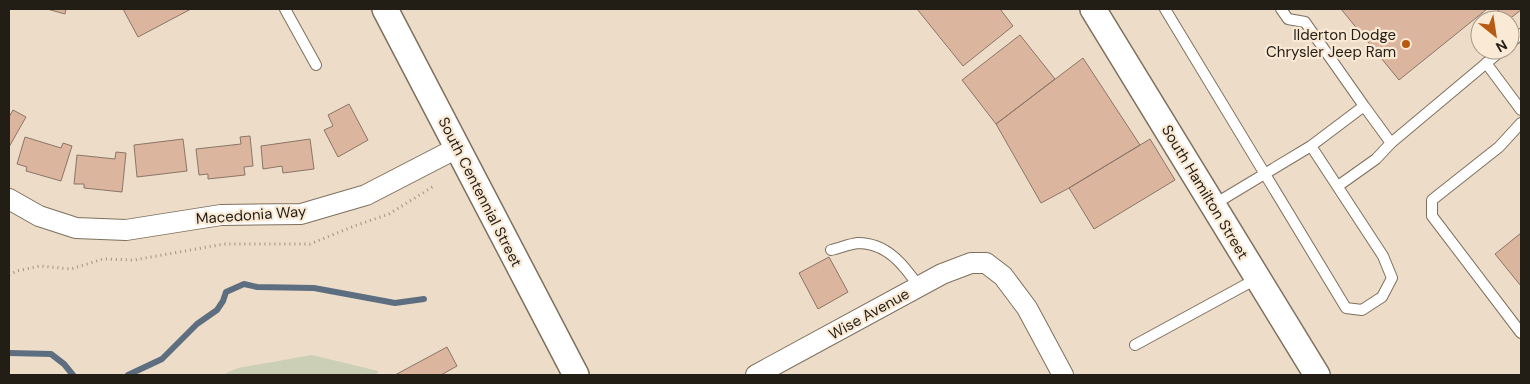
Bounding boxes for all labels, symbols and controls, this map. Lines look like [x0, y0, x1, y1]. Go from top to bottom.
north arrow [1470, 10, 1520, 60]
place label: Ilderton Dodge Chrysler Jeep Ram [1266, 25, 1396, 62]
text: N [1493, 36, 1510, 57]
marker: Ilderton Dodge Chrysler Jeep Ram [1400, 38, 1412, 50]
street label: South Centennial Street [434, 114, 527, 270]
street label: South Hamilton Street [1157, 121, 1253, 263]
street label: Macedonia Way [195, 201, 308, 229]
street label: Wise Avenue [825, 284, 913, 344]

